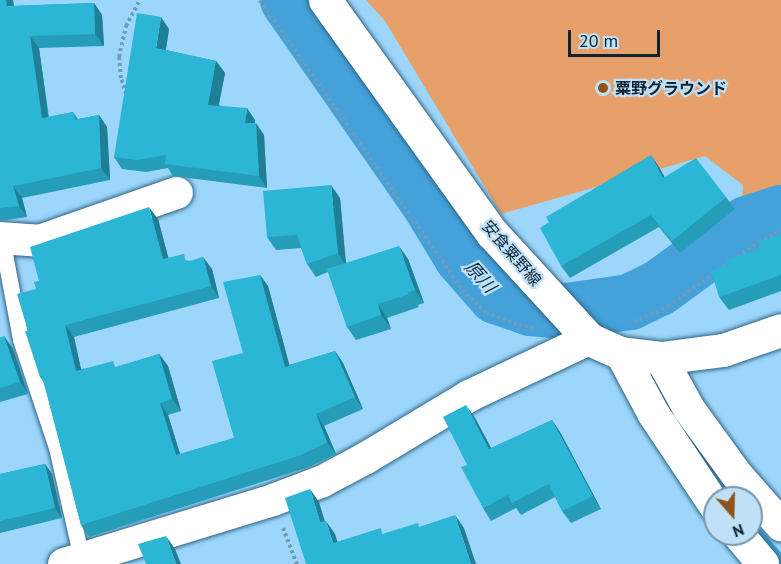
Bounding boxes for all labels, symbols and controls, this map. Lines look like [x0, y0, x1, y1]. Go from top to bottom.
scale bar [571, 18, 662, 56]
text: 20 m [579, 29, 618, 52]
place label: 粟野グラウンド [615, 78, 727, 98]
marker: 粟野グラウンド [596, 81, 610, 95]
street label: 安食粟野線 [479, 217, 545, 289]
water label: 原川 [460, 256, 500, 298]
north arrow [703, 486, 763, 546]
text: N [730, 520, 747, 542]

